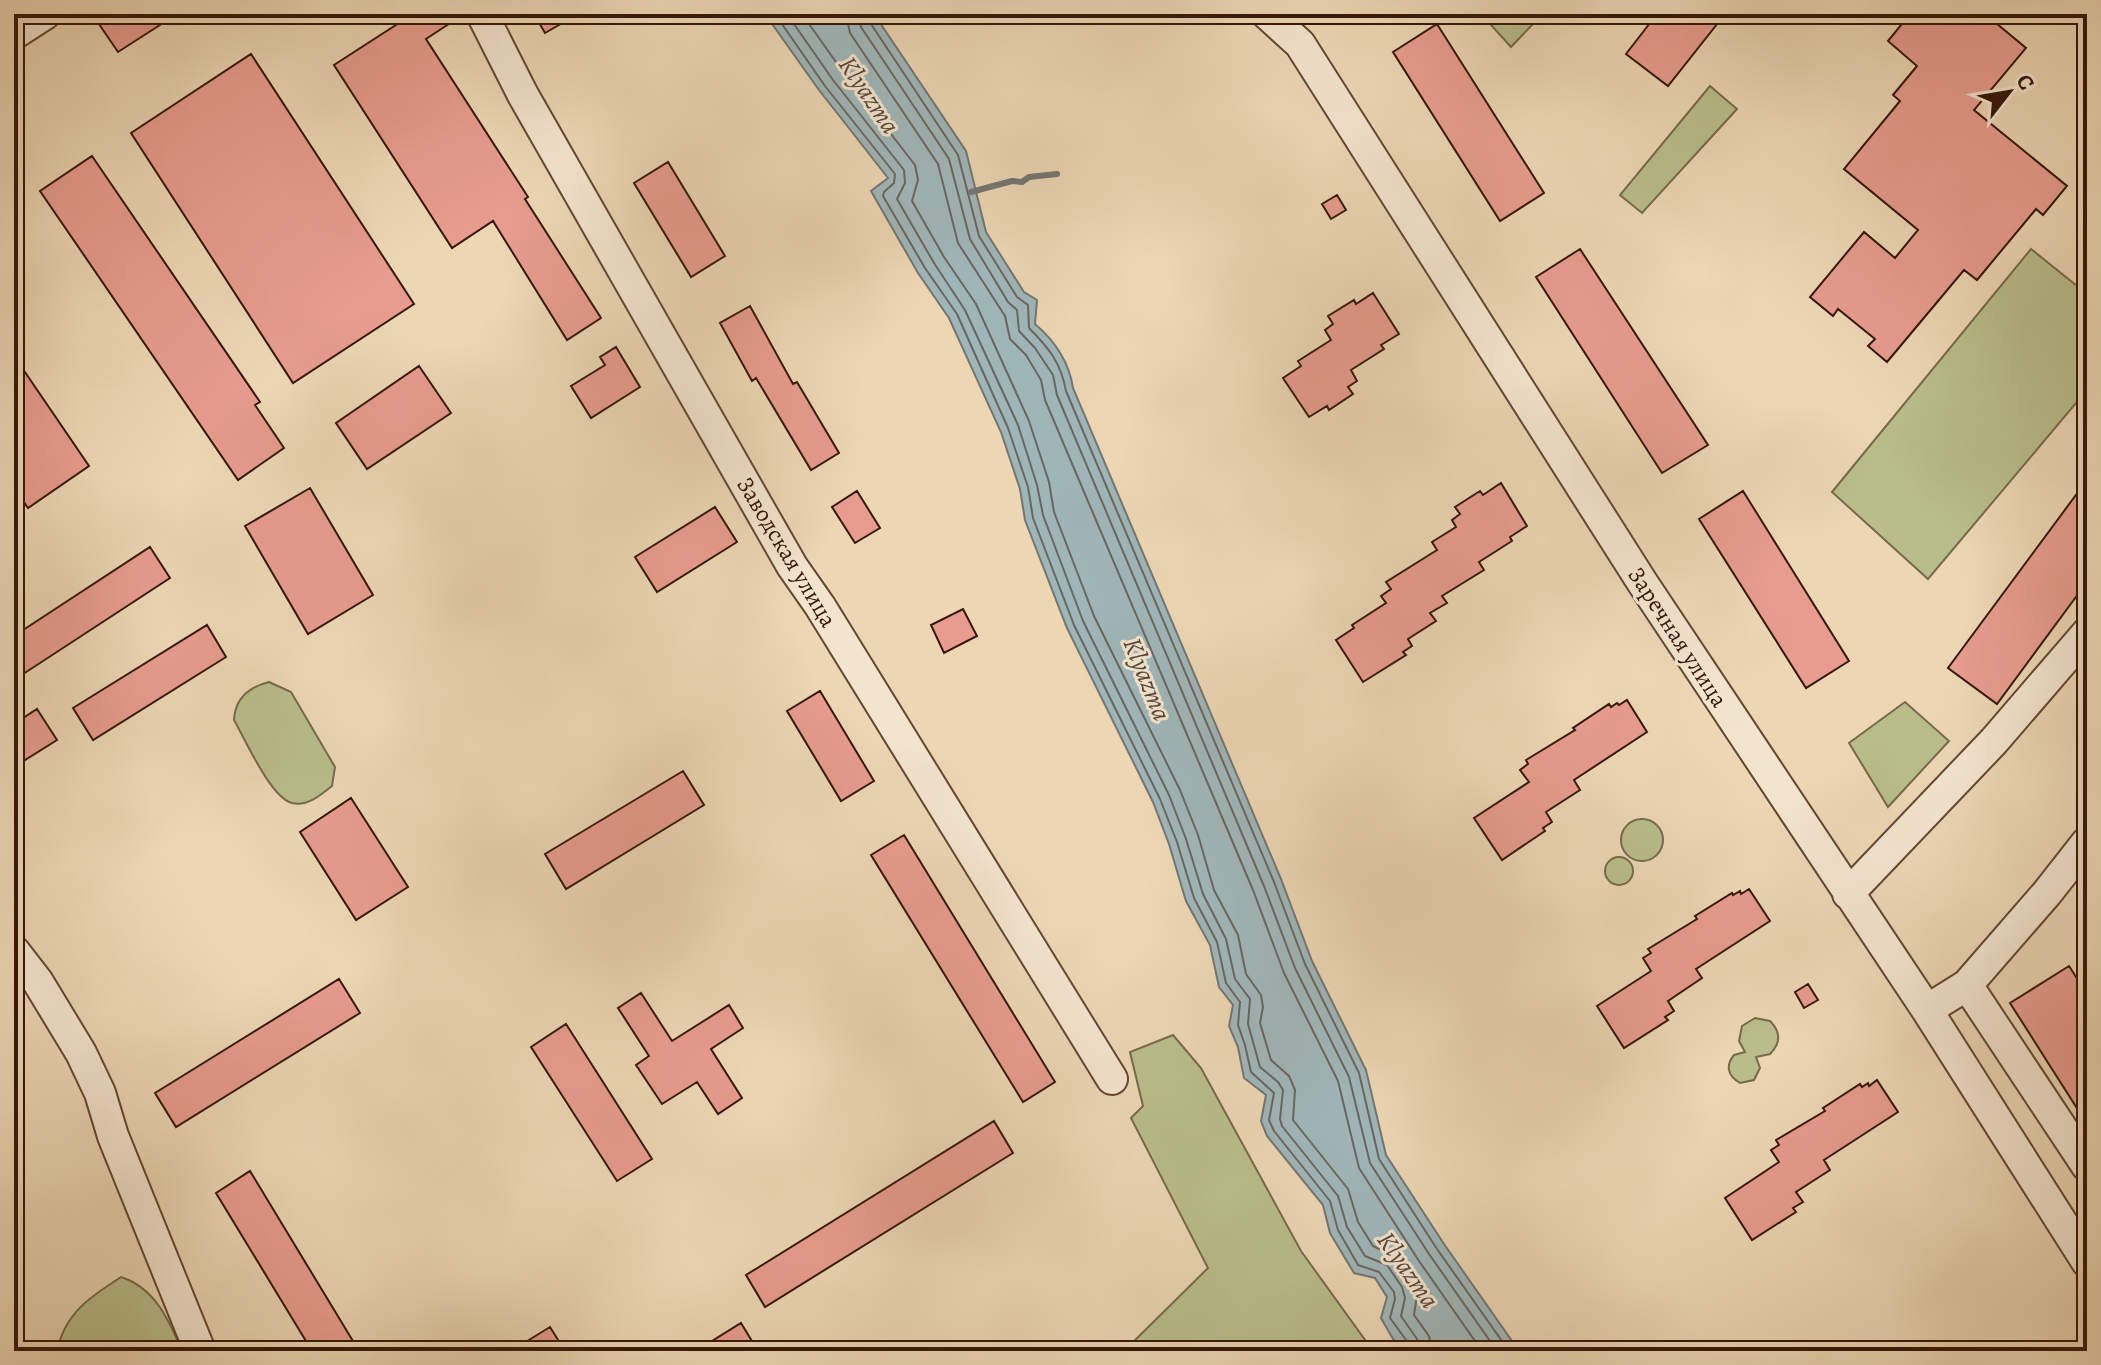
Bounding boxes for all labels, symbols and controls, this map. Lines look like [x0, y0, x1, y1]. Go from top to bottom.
water label: Klyazma [830, 49, 908, 141]
north arrow [1969, 52, 2049, 132]
text: С [2009, 69, 2042, 96]
street label: Заводская улица [729, 471, 845, 633]
street label: Заречная улица [1621, 561, 1735, 713]
water label: Klyazma [1115, 632, 1179, 726]
water label: Klyazma [1369, 1225, 1447, 1315]

